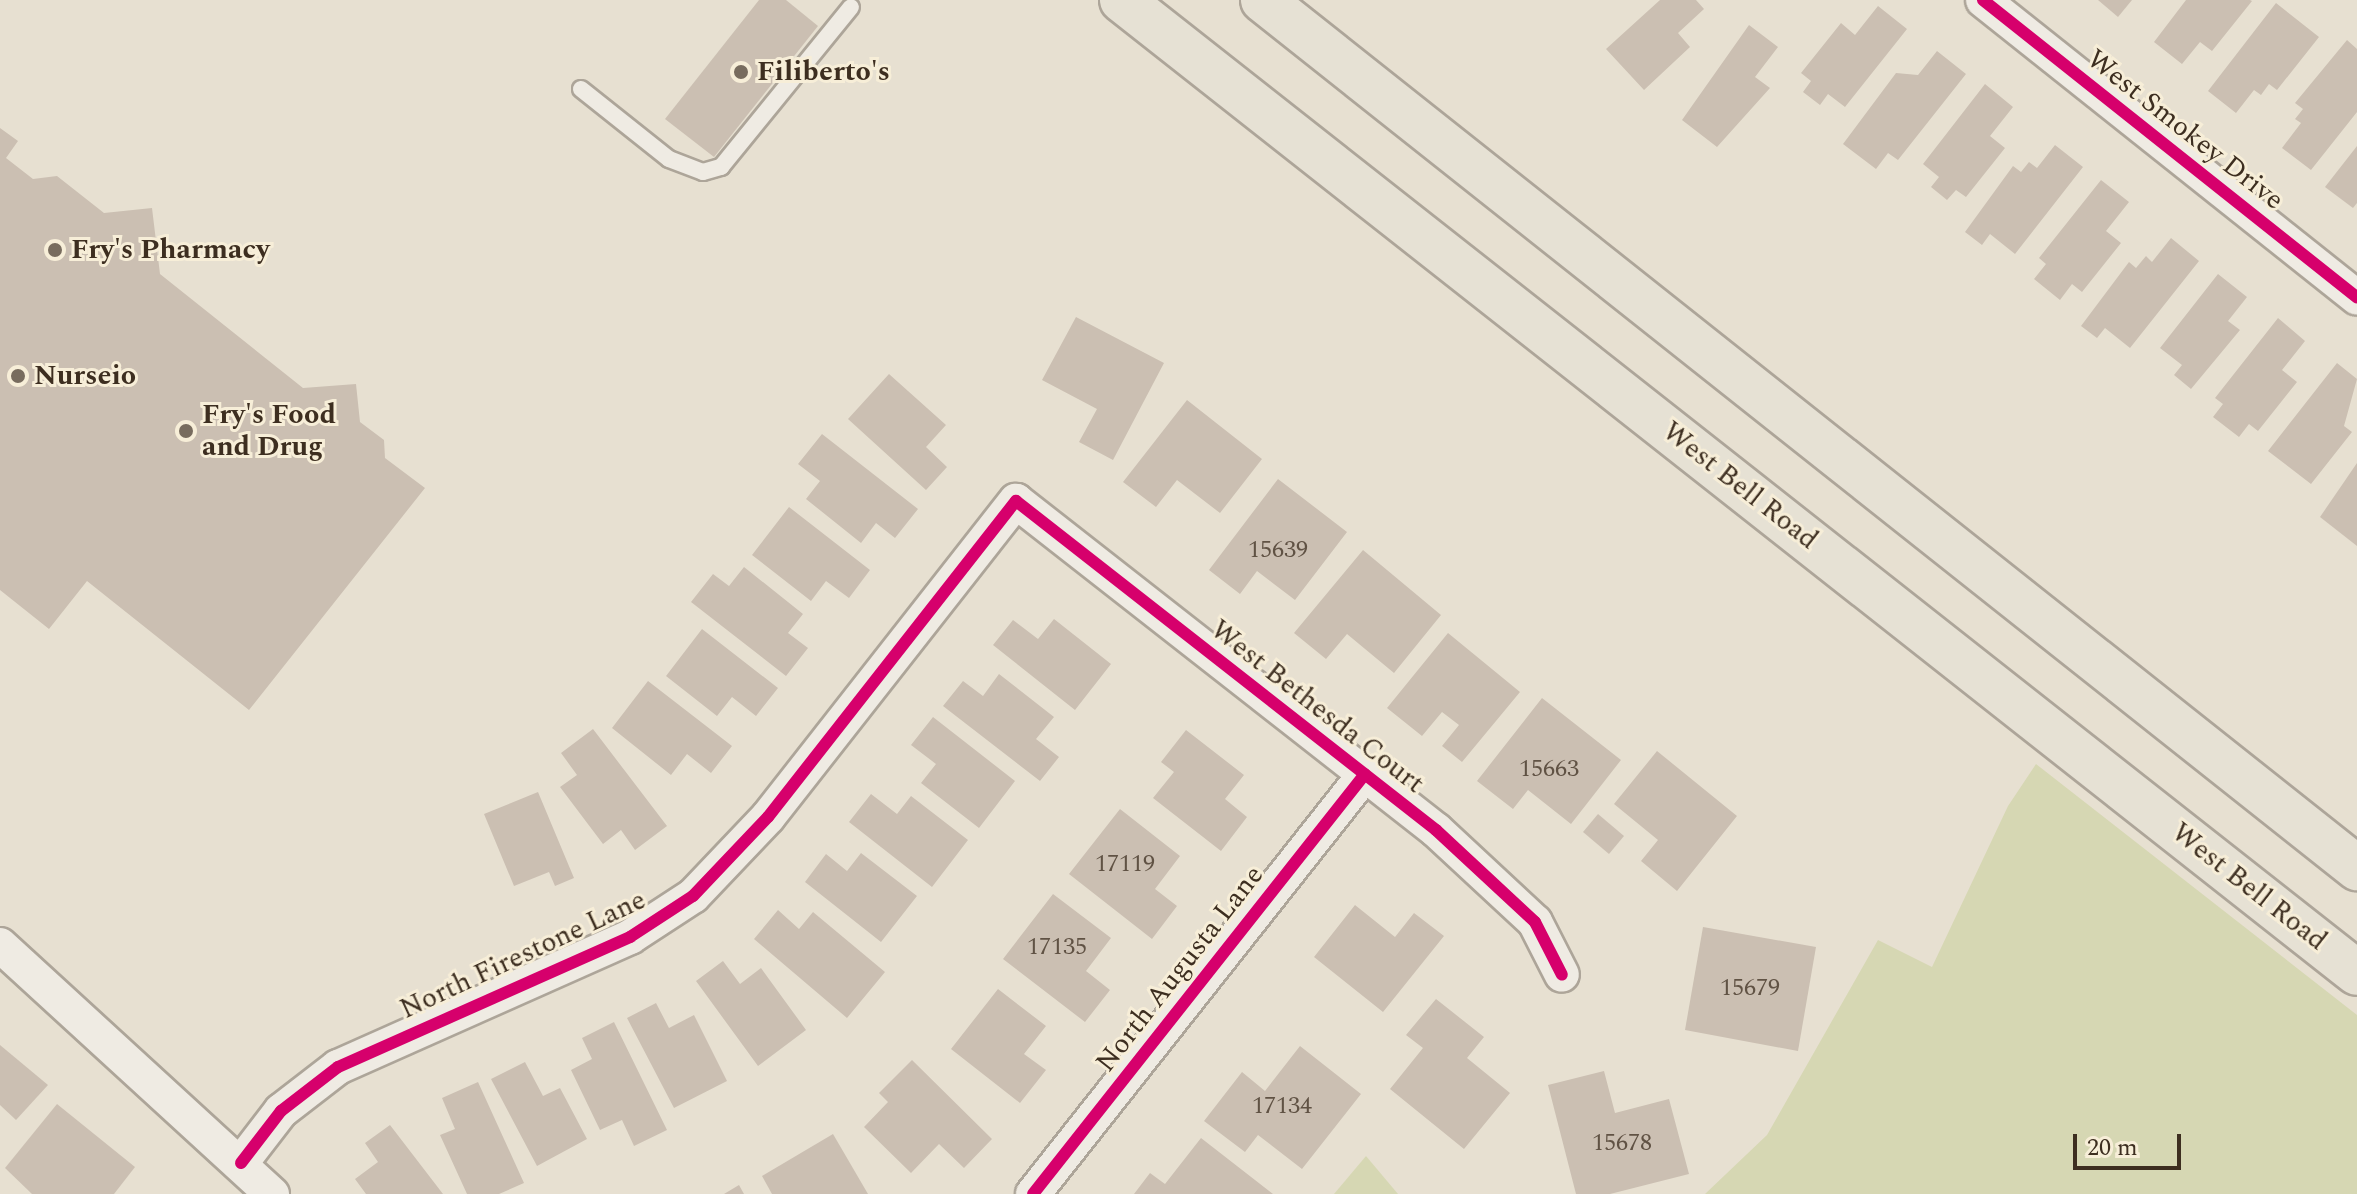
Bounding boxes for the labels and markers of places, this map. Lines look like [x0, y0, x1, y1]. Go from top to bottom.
place label: Filiberto's [757, 55, 890, 89]
marker: Filiberto's [732, 63, 750, 81]
place label: Fry's Pharmacy [71, 233, 270, 267]
marker: Fry's Pharmacy [46, 241, 64, 259]
place label: Nurseio [34, 359, 136, 393]
marker: Nurseio [9, 367, 27, 385]
place label: Fry's Food and Drug [202, 398, 336, 464]
marker: Fry's Food and Drug [177, 422, 195, 440]

